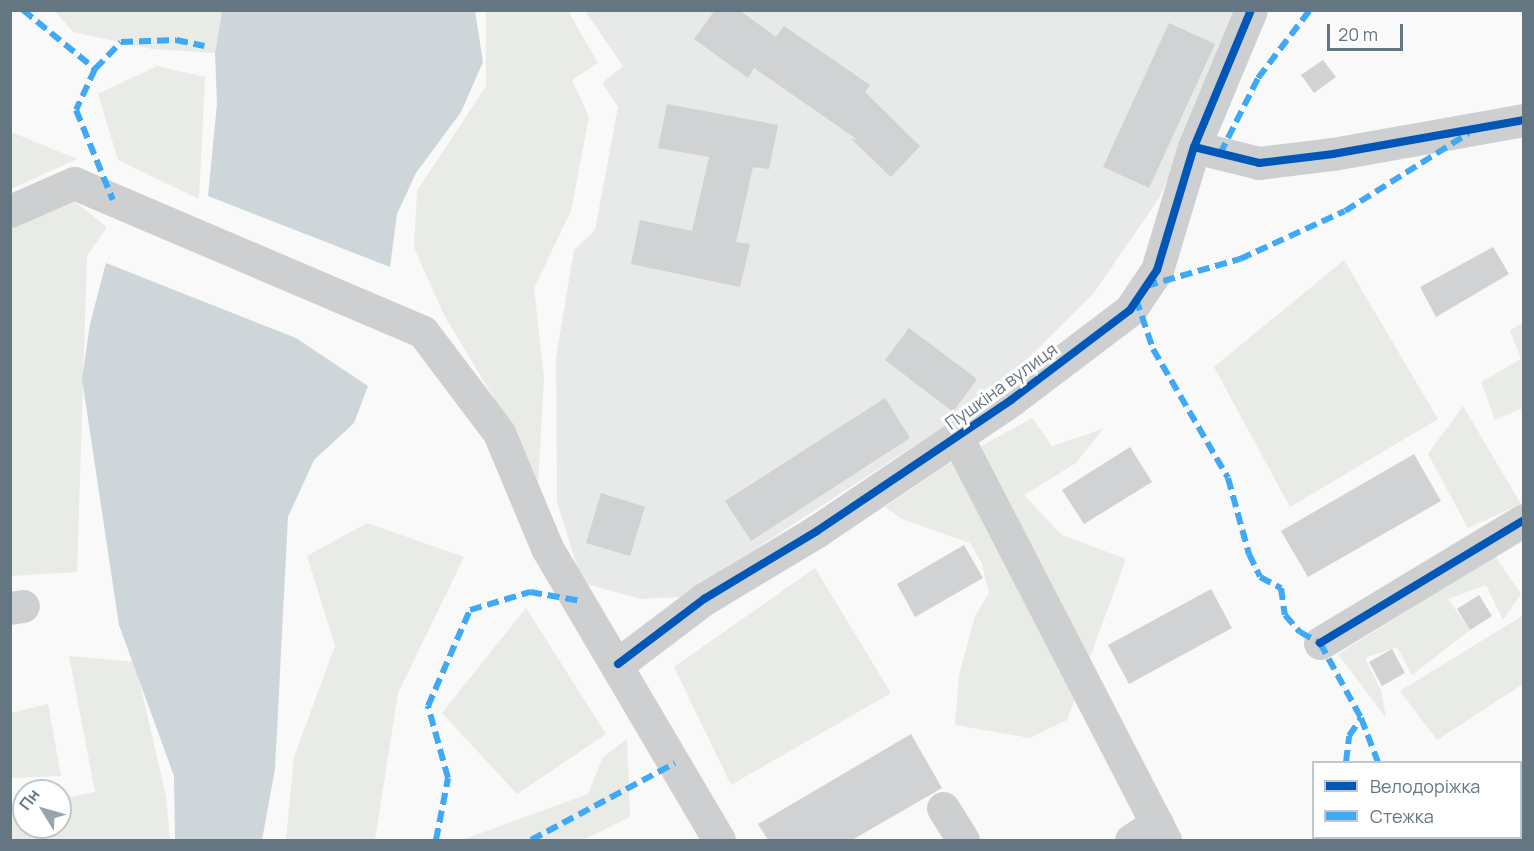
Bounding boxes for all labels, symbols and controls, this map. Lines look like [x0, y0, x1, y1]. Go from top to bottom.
scale bar [1330, 12, 1406, 50]
text: 20 m [1338, 22, 1378, 46]
street label: Пушкіна вулиця [941, 338, 1061, 434]
legend [1312, 761, 1522, 839]
text: Велодоріжка [1370, 774, 1480, 798]
north arrow [12, 779, 72, 839]
text: Пн [14, 784, 44, 815]
text: Стежка [1370, 804, 1434, 828]

